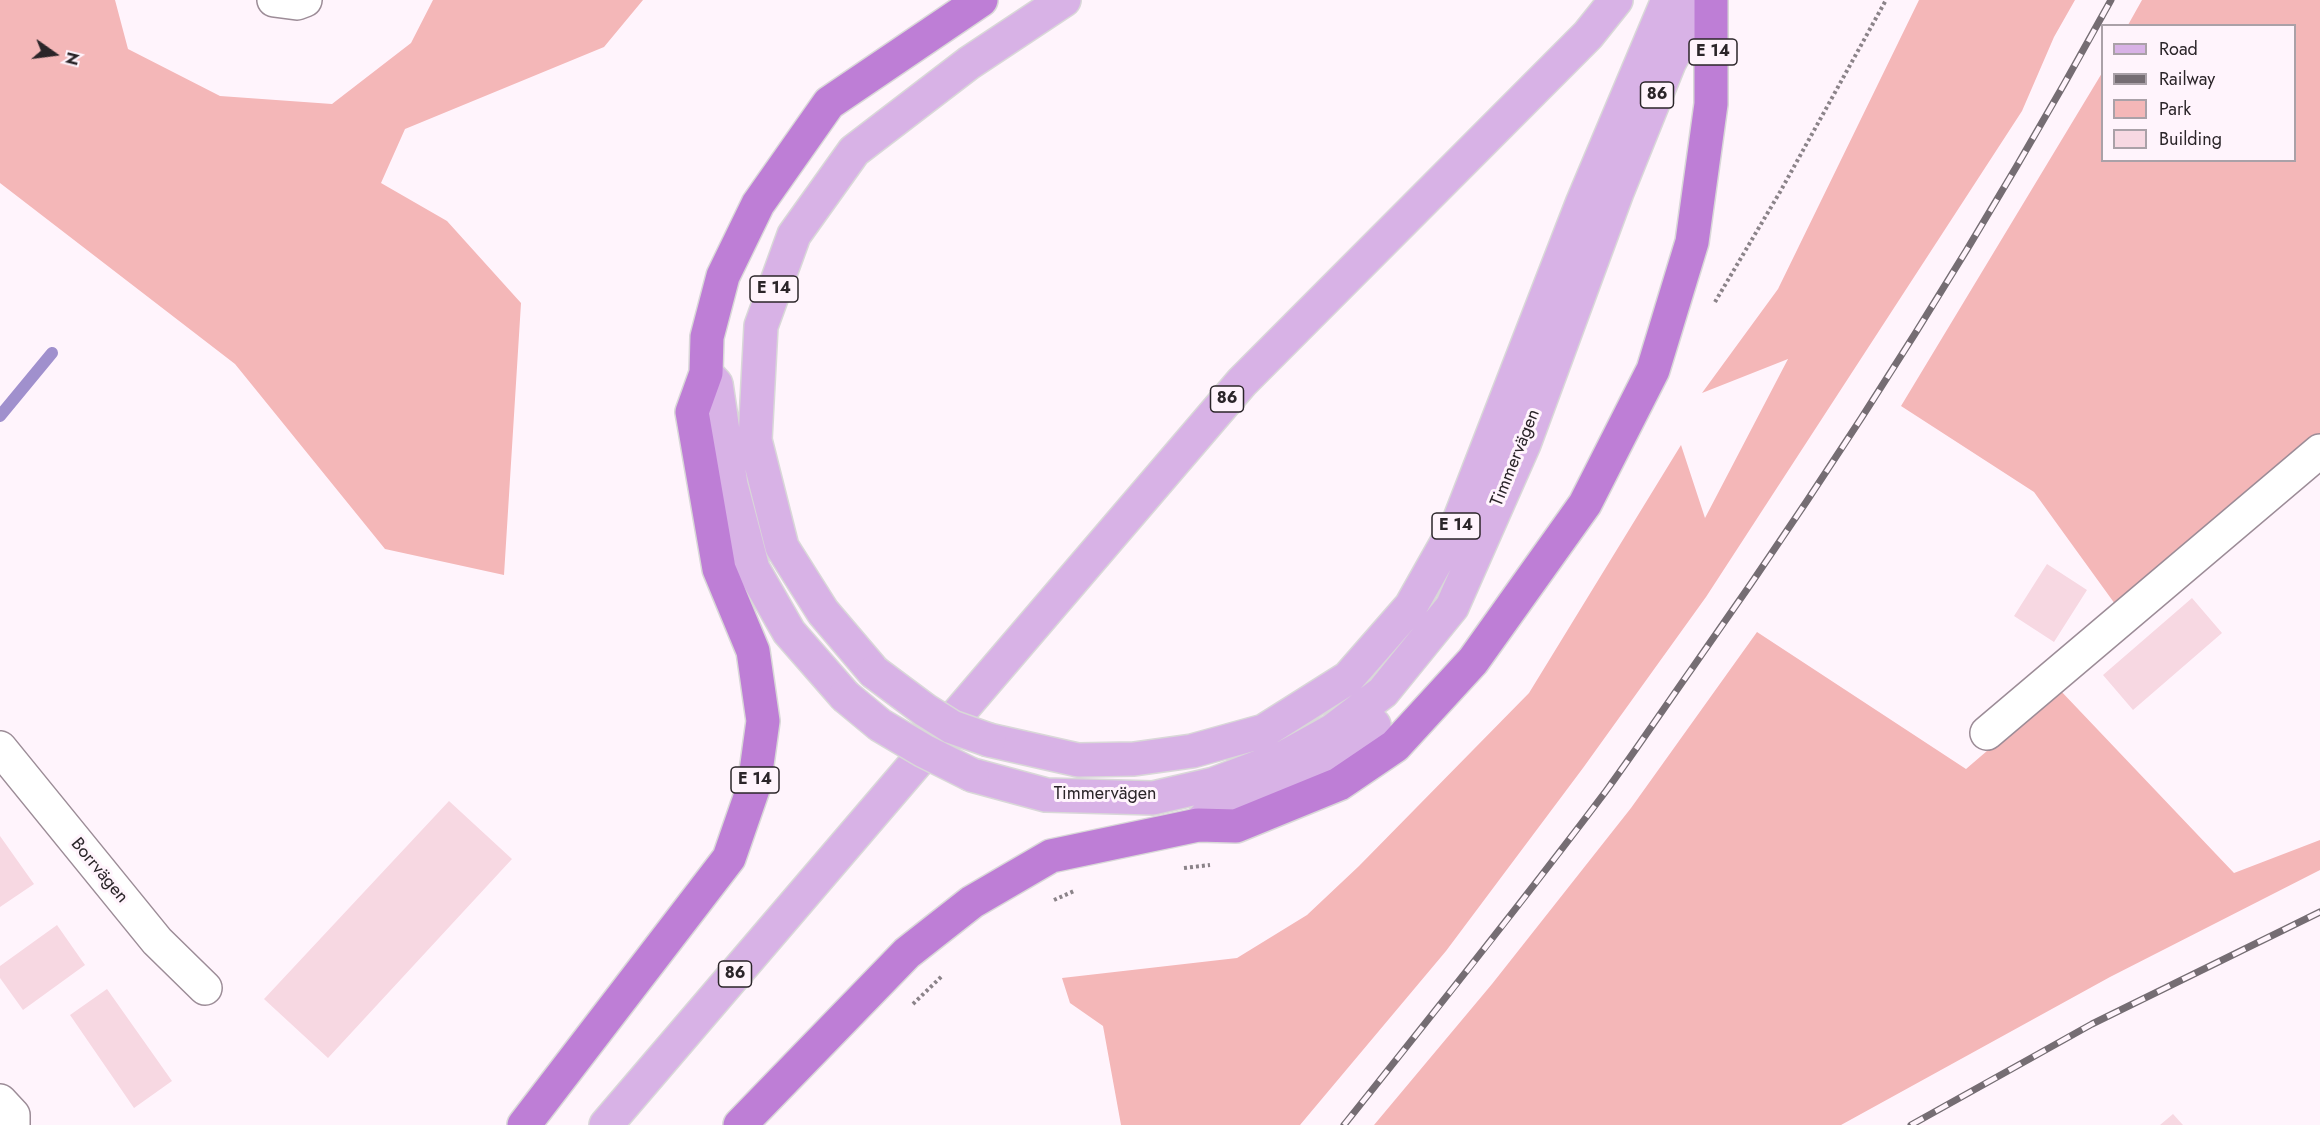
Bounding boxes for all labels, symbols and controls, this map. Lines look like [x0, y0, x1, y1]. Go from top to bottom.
north arrow [24, 24, 84, 84]
legend [2101, 24, 2296, 162]
text: Road [2159, 36, 2198, 62]
road number: E 14 [1689, 39, 1737, 65]
text: N [59, 50, 85, 67]
text: Railway [2159, 66, 2215, 92]
road number: 86 [1640, 82, 1674, 108]
text: Park [2159, 96, 2191, 122]
text: Building [2159, 126, 2222, 152]
road number: E 14 [750, 276, 798, 302]
road number: 86 [1210, 386, 1244, 412]
street label: Timmervägen [1487, 406, 1545, 510]
road number: E 14 [1432, 513, 1480, 539]
road number: E 14 [731, 767, 779, 793]
street label: Timmervägen [1054, 784, 1156, 806]
street label: Borrvägen [66, 834, 132, 908]
road number: 86 [718, 961, 752, 987]

